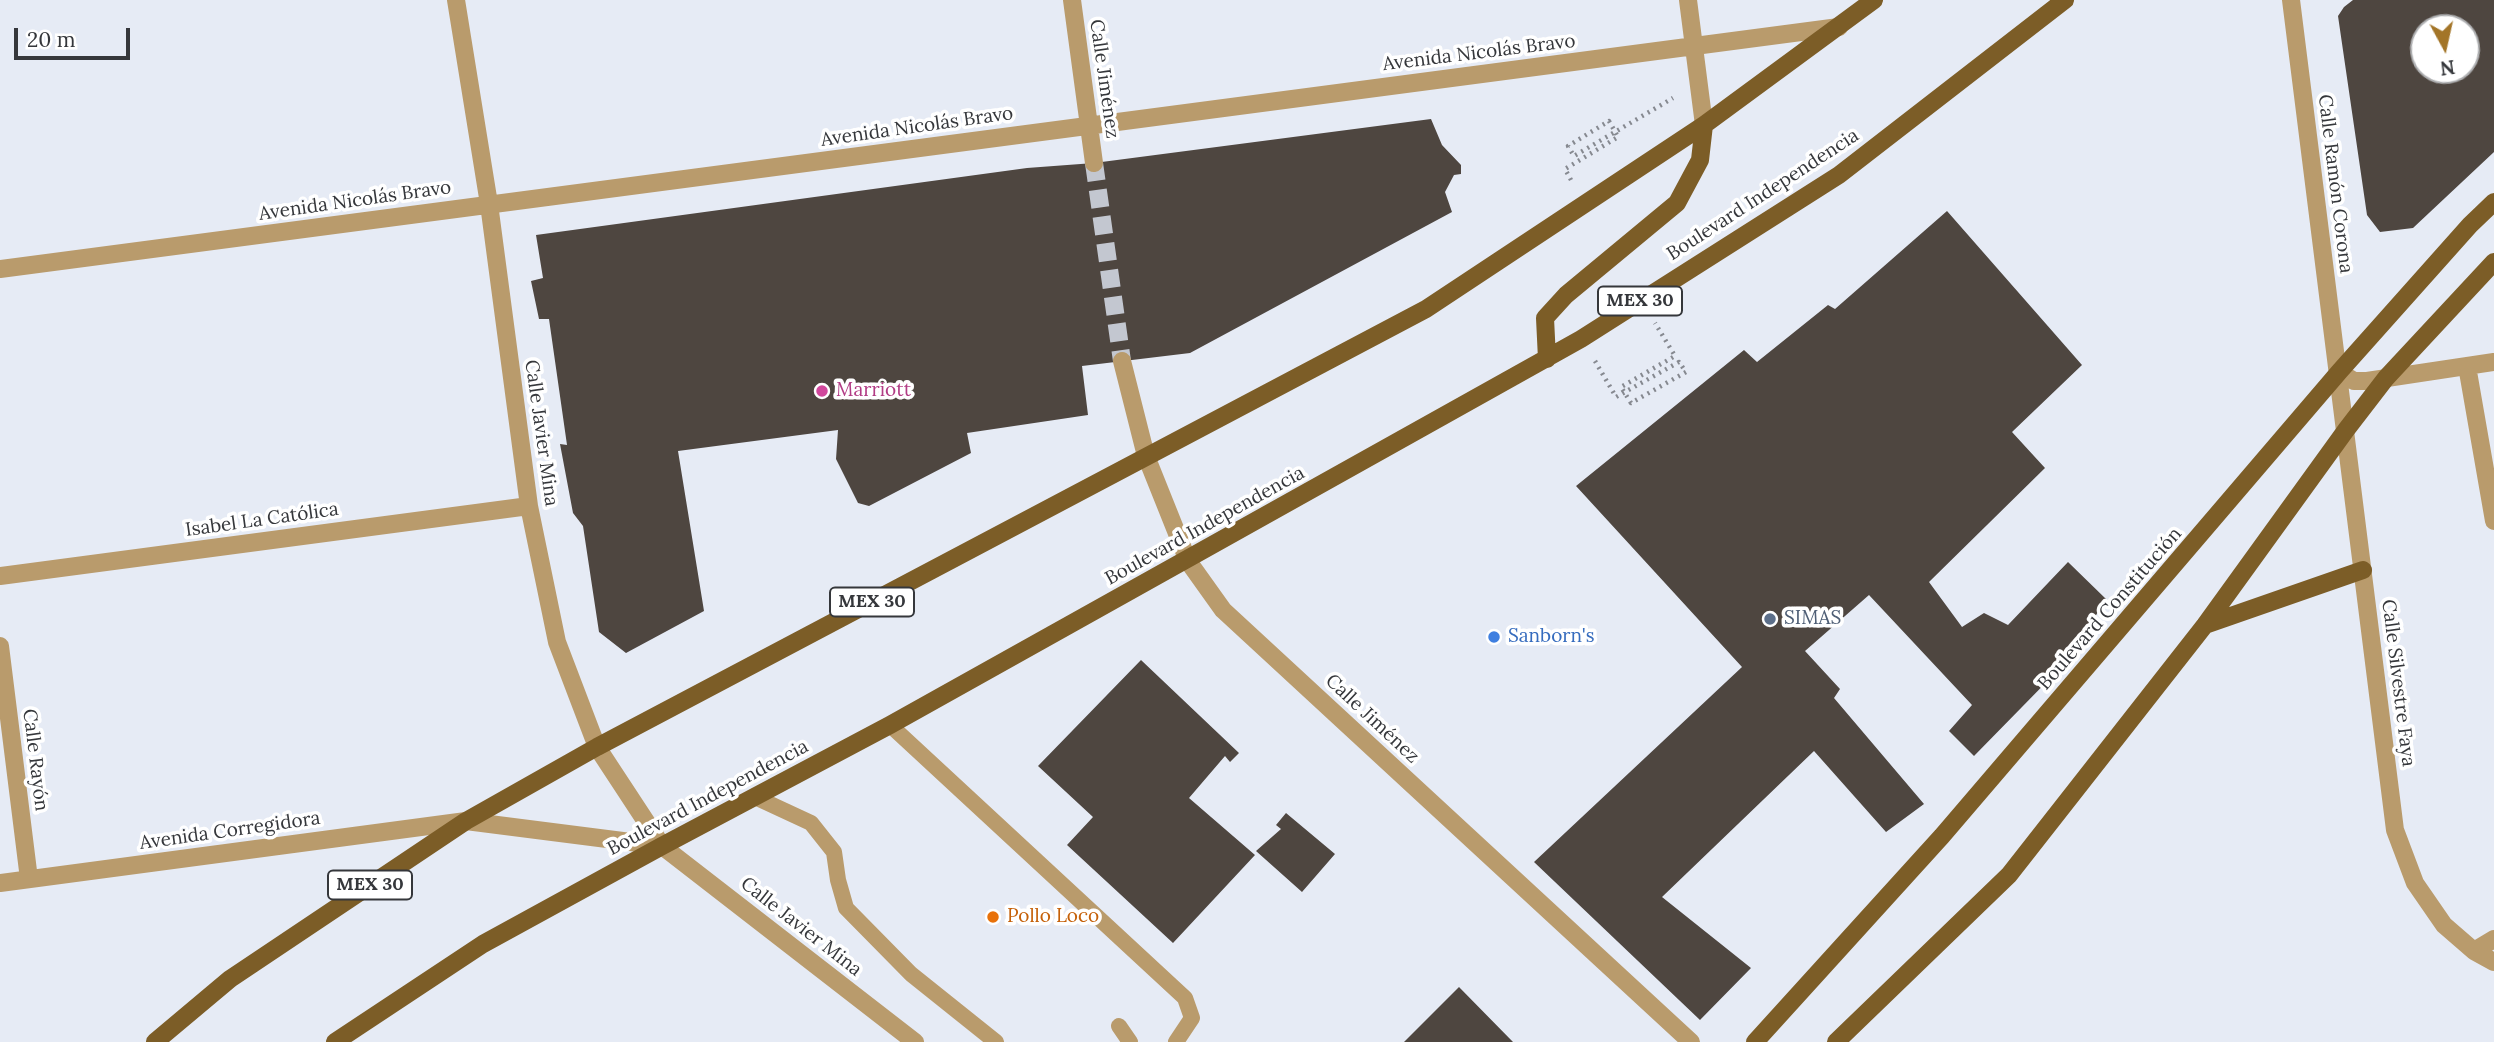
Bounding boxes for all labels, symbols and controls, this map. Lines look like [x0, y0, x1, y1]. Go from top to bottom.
scale bar [18, 14, 133, 58]
north arrow [2410, 14, 2480, 84]
street label: Calle Jiménez [1084, 18, 1124, 140]
text: 20 m [27, 26, 76, 53]
street label: Avenida Nicolás Bravo [1381, 30, 1577, 76]
text: N [2439, 55, 2457, 81]
street label: Calle Ramón Corona [2313, 93, 2357, 275]
street label: Avenida Nicolás Bravo [819, 102, 1015, 152]
street label: Boulevard Independencia [1663, 124, 1863, 266]
street label: Avenida Nicolás Bravo [257, 176, 453, 226]
road number: MEX 30 [1598, 286, 1682, 316]
street label: Calle Javier Mina [519, 358, 563, 508]
place label: Marriott [836, 380, 911, 402]
marker: Marriott [814, 383, 830, 399]
street label: Boulevard Independencia [1101, 462, 1309, 590]
street label: Isabel La Católica [184, 498, 340, 542]
street label: Boulevard Constitución [2033, 523, 2187, 695]
road number: MEX 30 [830, 588, 914, 616]
street label: Calle Silvestre Faya [2376, 598, 2420, 768]
place label: SIMAS [1784, 608, 1841, 630]
marker: SIMAS [1762, 611, 1778, 627]
place label: Sanborn's [1508, 626, 1595, 648]
marker: Sanborn's [1486, 629, 1502, 645]
street label: Calle Jiménez [1320, 670, 1424, 768]
street label: Calle Rayón [17, 708, 53, 812]
street label: Boulevard Independencia [604, 735, 812, 861]
street label: Avenida Corregidora [138, 807, 322, 855]
road number: MEX 30 [328, 870, 412, 900]
street label: Calle Javier Mina [736, 873, 866, 981]
place label: Pollo Loco [1007, 906, 1099, 928]
marker: Pollo Loco [985, 909, 1001, 925]

